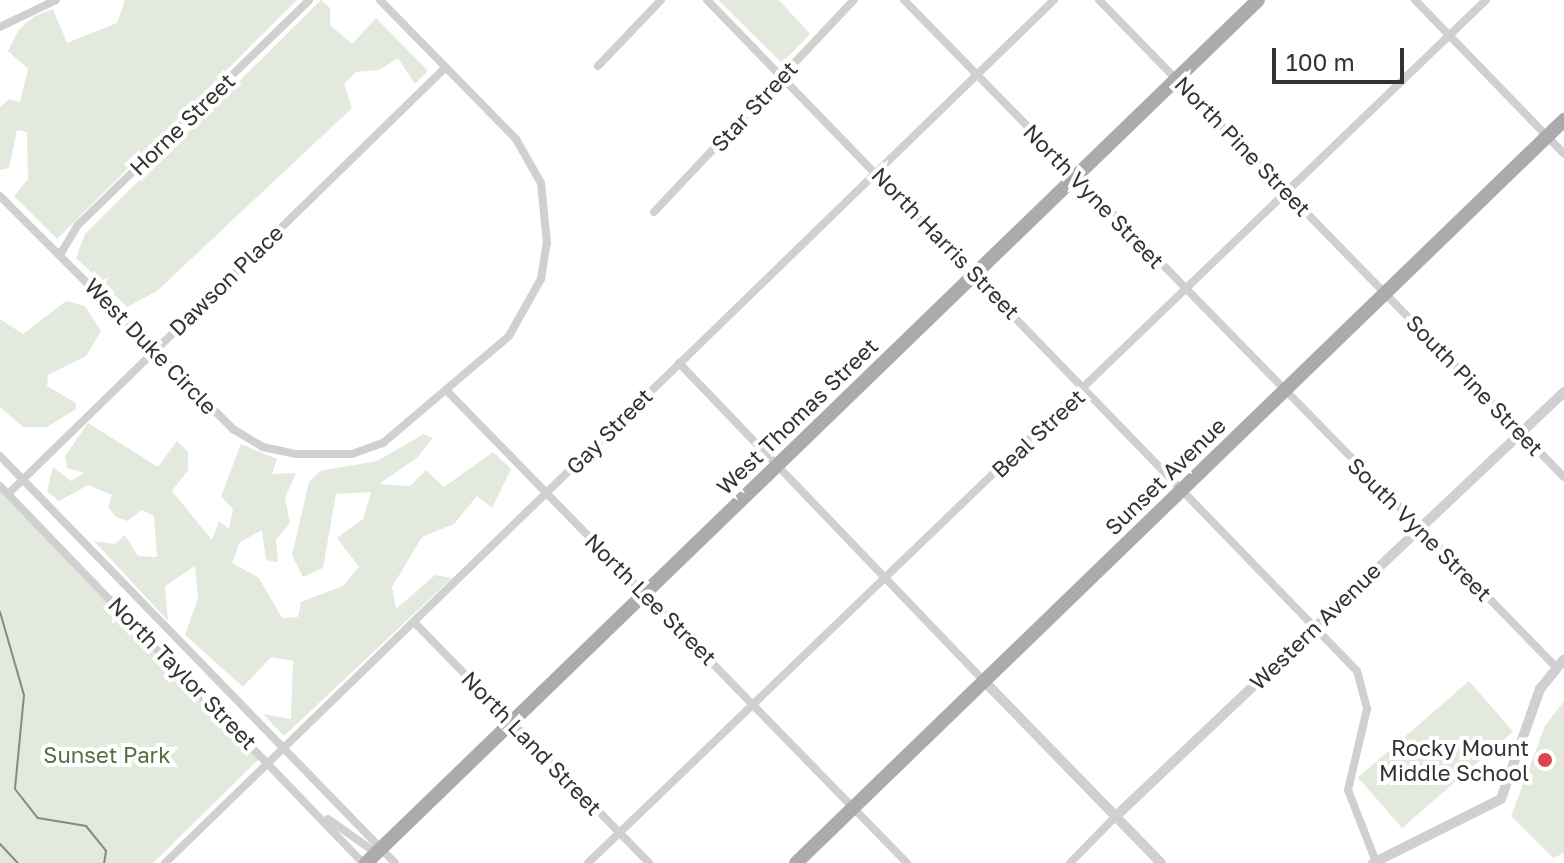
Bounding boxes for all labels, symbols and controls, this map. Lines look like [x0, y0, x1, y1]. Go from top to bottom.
scale bar [1276, 32, 1408, 82]
text: 100 m [1286, 47, 1355, 76]
street label: Star Street [705, 55, 803, 157]
street label: Horne Street [124, 67, 240, 181]
street label: North Pine Street [1170, 71, 1316, 221]
street label: North Vyne Street [1018, 118, 1170, 274]
street label: North Harris Street [867, 161, 1025, 325]
street label: Dawson Place [164, 219, 288, 341]
street label: West Duke Circle [79, 273, 223, 419]
street label: South Pine Street [1401, 309, 1549, 461]
street label: West Thomas Street [711, 332, 883, 500]
street label: Gay Street [561, 383, 657, 479]
street label: Beal Street [986, 383, 1090, 483]
street label: Sunset Avenue [1099, 412, 1231, 540]
street label: South Vyne Street [1343, 452, 1497, 606]
street label: North Lee Street [580, 528, 722, 670]
street label: Western Avenue [1244, 557, 1386, 695]
street label: North Taylor Street [103, 591, 263, 755]
street label: North Land Street [457, 666, 607, 820]
place label: Rocky Mount Middle School [1379, 734, 1529, 786]
park label: Sunset Park [43, 742, 171, 768]
marker: Rocky Mount Middle School [1536, 751, 1554, 769]

